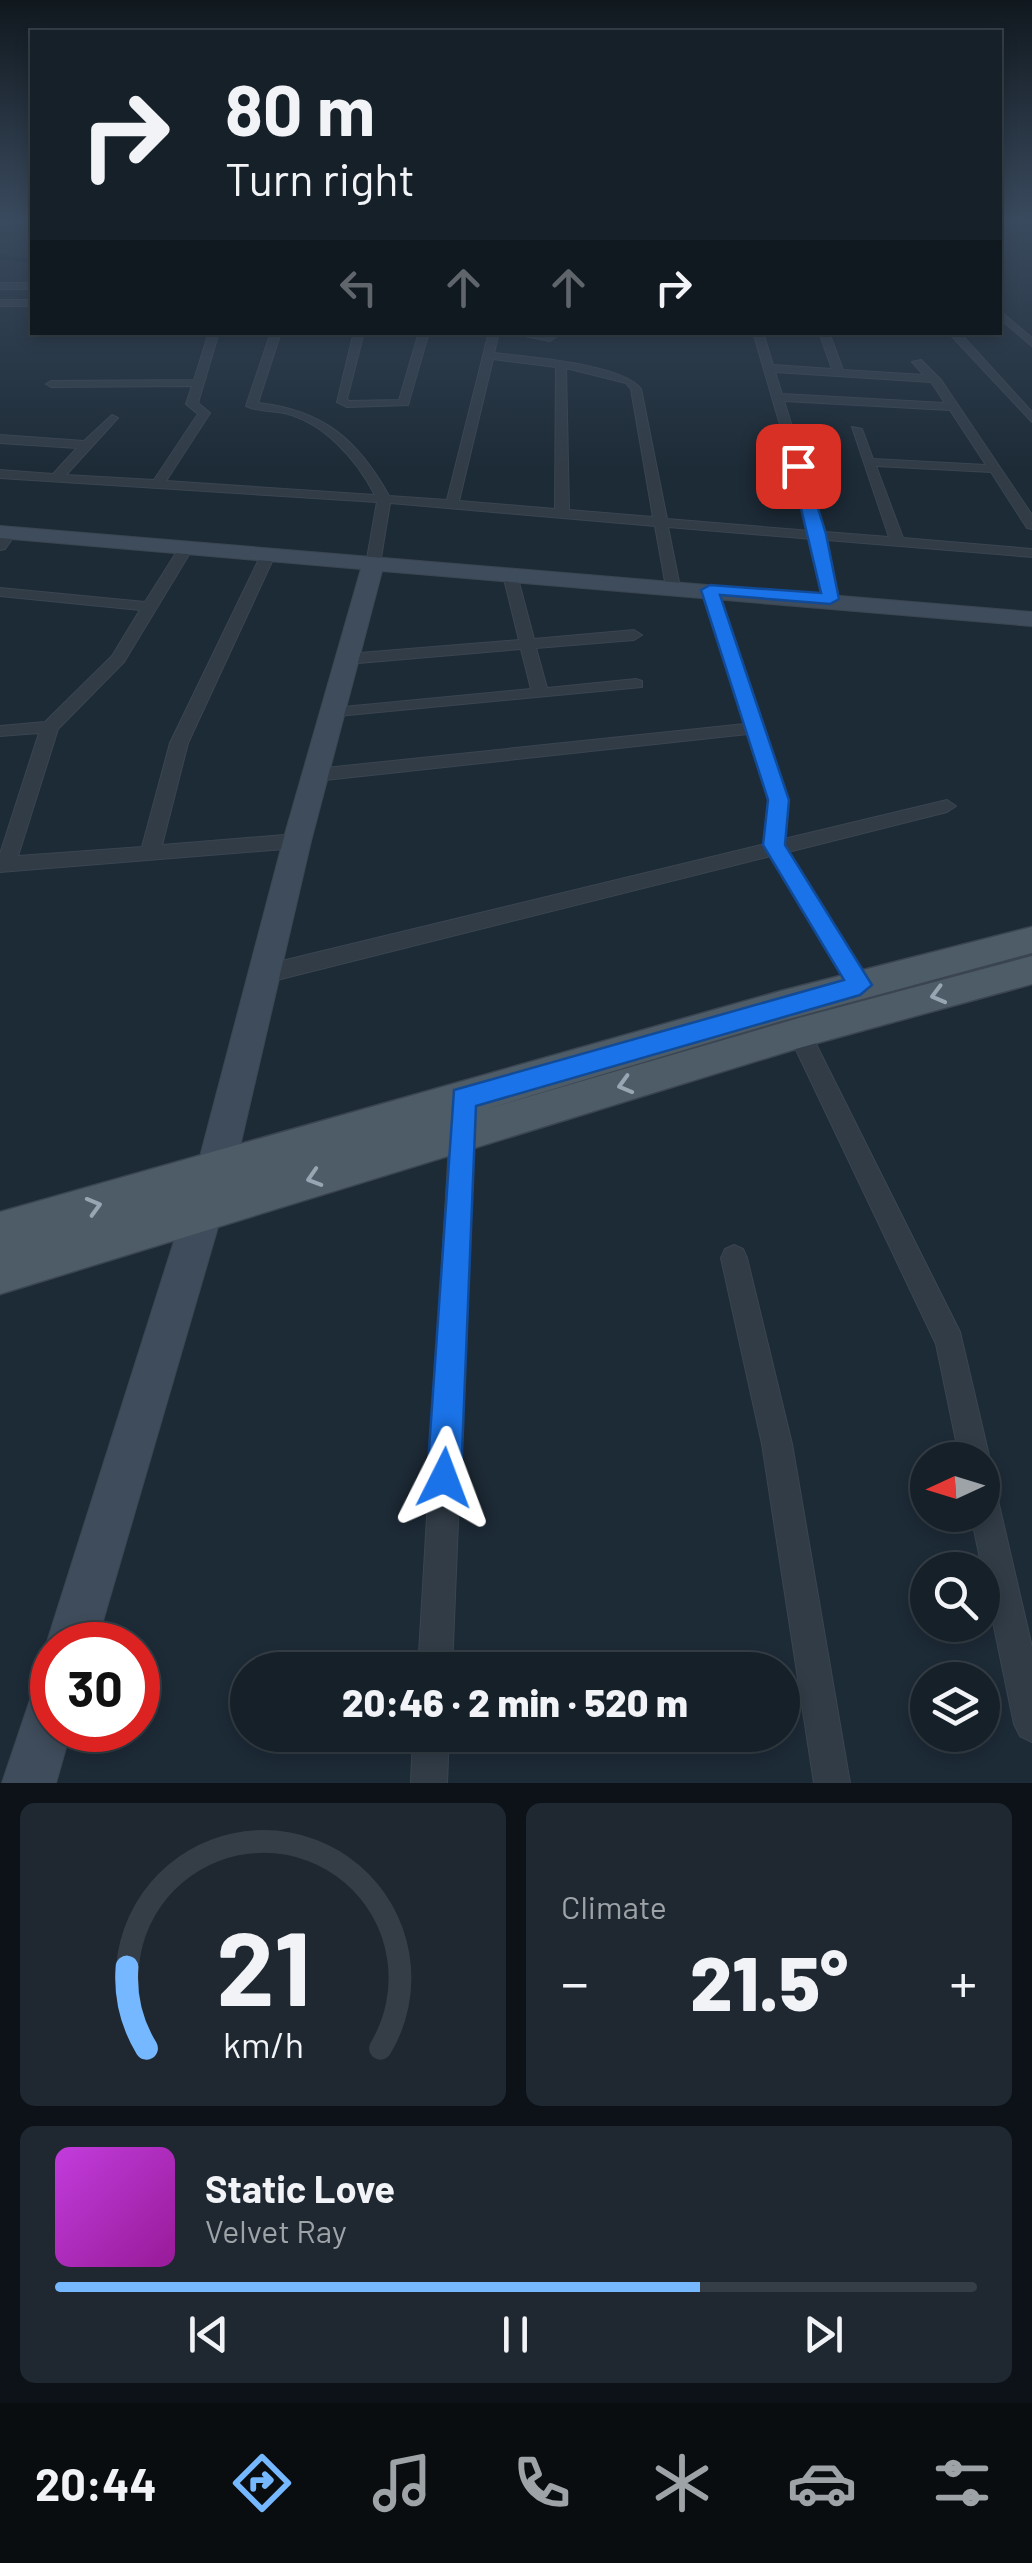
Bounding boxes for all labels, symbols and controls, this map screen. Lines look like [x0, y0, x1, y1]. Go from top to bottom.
text: 80 m [225, 66, 375, 150]
icon: right [60, 70, 190, 200]
text: Turn right [225, 151, 415, 205]
icon: left [331, 260, 386, 315]
icon: ahead [436, 260, 491, 315]
icon: ahead [541, 260, 596, 315]
icon: right [646, 260, 701, 315]
pin [756, 424, 841, 509]
icon: arrive [771, 439, 826, 494]
one-way arrow [930, 984, 947, 1005]
one-way arrow [617, 1073, 635, 1094]
one-way arrow [306, 1166, 323, 1187]
one-way arrow [85, 1197, 102, 1218]
position arrow [392, 1426, 496, 1530]
north arrow [910, 1442, 1000, 1532]
map controls [910, 1442, 1000, 1752]
button: search [910, 1552, 1000, 1642]
speed limit sign: 30 [30, 1622, 160, 1752]
button: layers [910, 1662, 1000, 1752]
text: 20:46 · 2 min · 520 m [342, 1679, 688, 1725]
text: Climate [561, 1887, 667, 1925]
text: 21 [216, 1902, 310, 2027]
text: 21.5° [690, 1936, 848, 2026]
text: − [561, 1948, 589, 2014]
text: + [949, 1948, 977, 2014]
text: km/h [223, 2022, 303, 2065]
text: Static Love [205, 2165, 395, 2211]
text: Velvet Ray [205, 2211, 347, 2249]
icon: previous [181, 2307, 236, 2362]
icon: pause [488, 2307, 543, 2362]
icon: next [796, 2307, 851, 2362]
icon: directions [227, 2448, 297, 2518]
icon: music [367, 2448, 437, 2518]
icon: phone [507, 2448, 577, 2518]
icon: climate [647, 2448, 717, 2518]
icon: car [787, 2448, 857, 2518]
icon: filters [927, 2448, 997, 2518]
text: 20:44 [35, 2456, 157, 2510]

